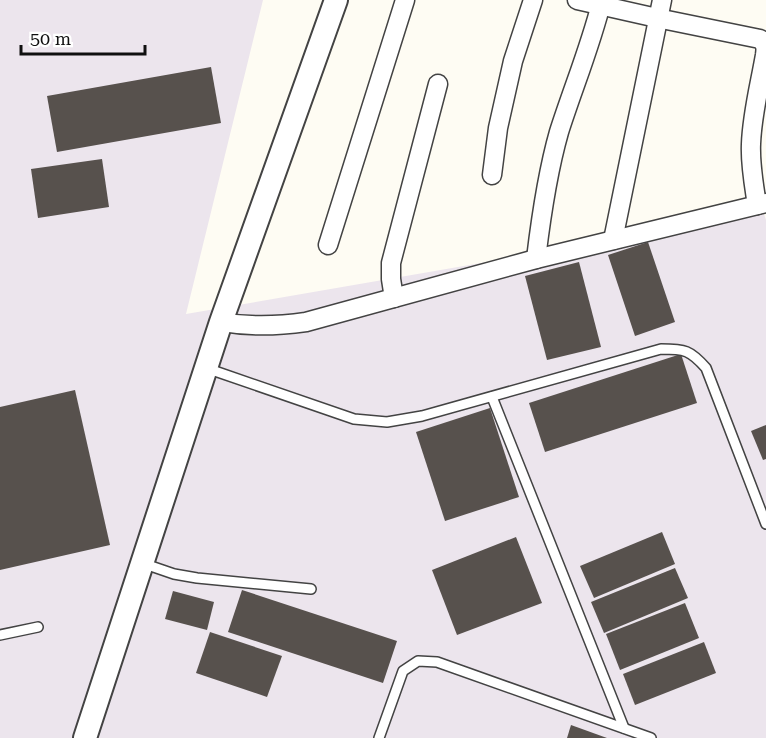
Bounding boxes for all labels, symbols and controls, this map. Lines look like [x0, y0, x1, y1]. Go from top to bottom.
scale bar [21, 18, 146, 56]
text: 50 m [30, 28, 71, 49]

